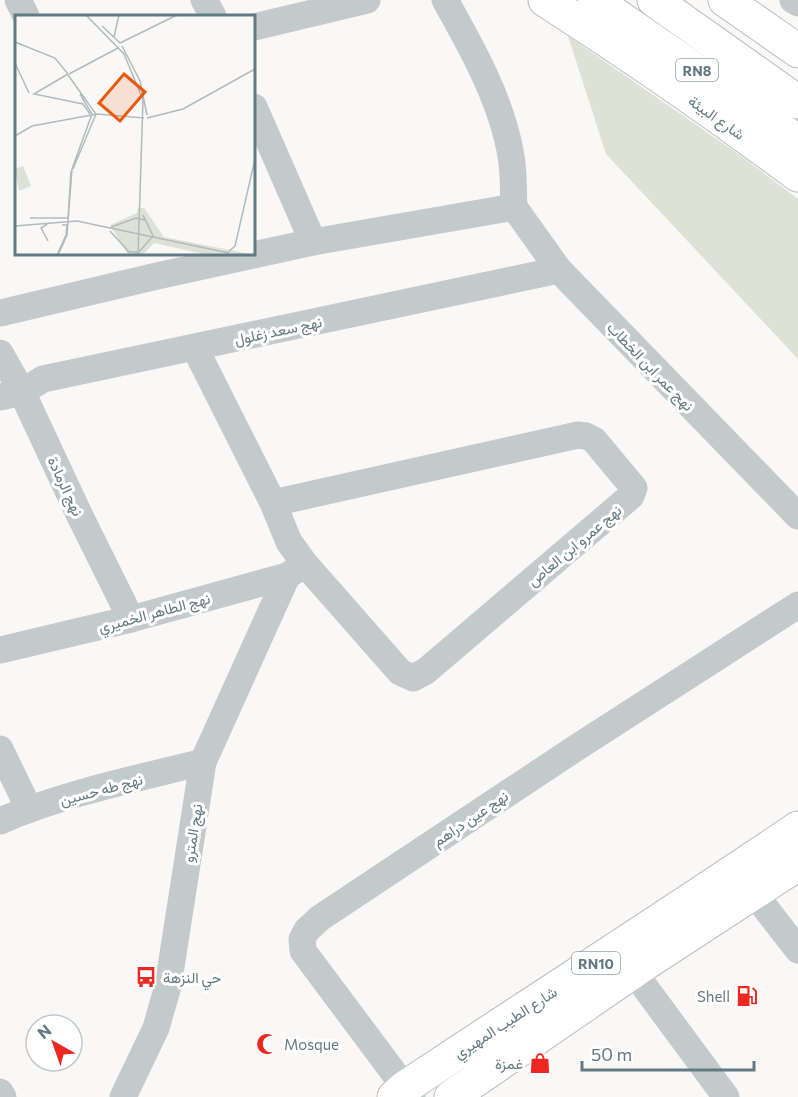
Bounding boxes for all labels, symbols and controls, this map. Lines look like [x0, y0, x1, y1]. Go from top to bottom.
inset map [15, 15, 255, 255]
road number: RN8 [676, 59, 718, 81]
street label: شارع البيئة [684, 91, 749, 145]
street label: نهج سعد زغلول [233, 312, 324, 351]
street label: نهج عمر ابن الخطاب [602, 318, 698, 416]
street label: نهج الرمادة [42, 453, 88, 520]
street label: نهج عمرو ابن العاص [523, 500, 627, 592]
street label: نهج الطاهر الخميري [96, 588, 213, 640]
street label: نهج طه حسين [58, 769, 145, 812]
street label: نهج عين دراهم [429, 786, 513, 852]
street label: نهج المترو [178, 802, 208, 864]
road number: RN10 [572, 952, 620, 974]
bus stop icon: حي النزهة [134, 965, 158, 989]
place label: حي النزهة [163, 968, 221, 991]
street label: شارع الطيب المهيري [450, 982, 563, 1066]
fuel station icon: Shell [735, 984, 759, 1008]
place label: Shell [697, 987, 730, 1005]
north arrow [24, 1013, 84, 1073]
text: N [33, 1020, 55, 1042]
mosque icon: Mosque [255, 1032, 279, 1056]
scale bar [582, 1034, 754, 1072]
place label: Mosque [284, 1035, 339, 1053]
text: 50 m [591, 1043, 632, 1065]
shop icon: غمزة [528, 1051, 552, 1075]
place label: غمزة [495, 1054, 523, 1073]

